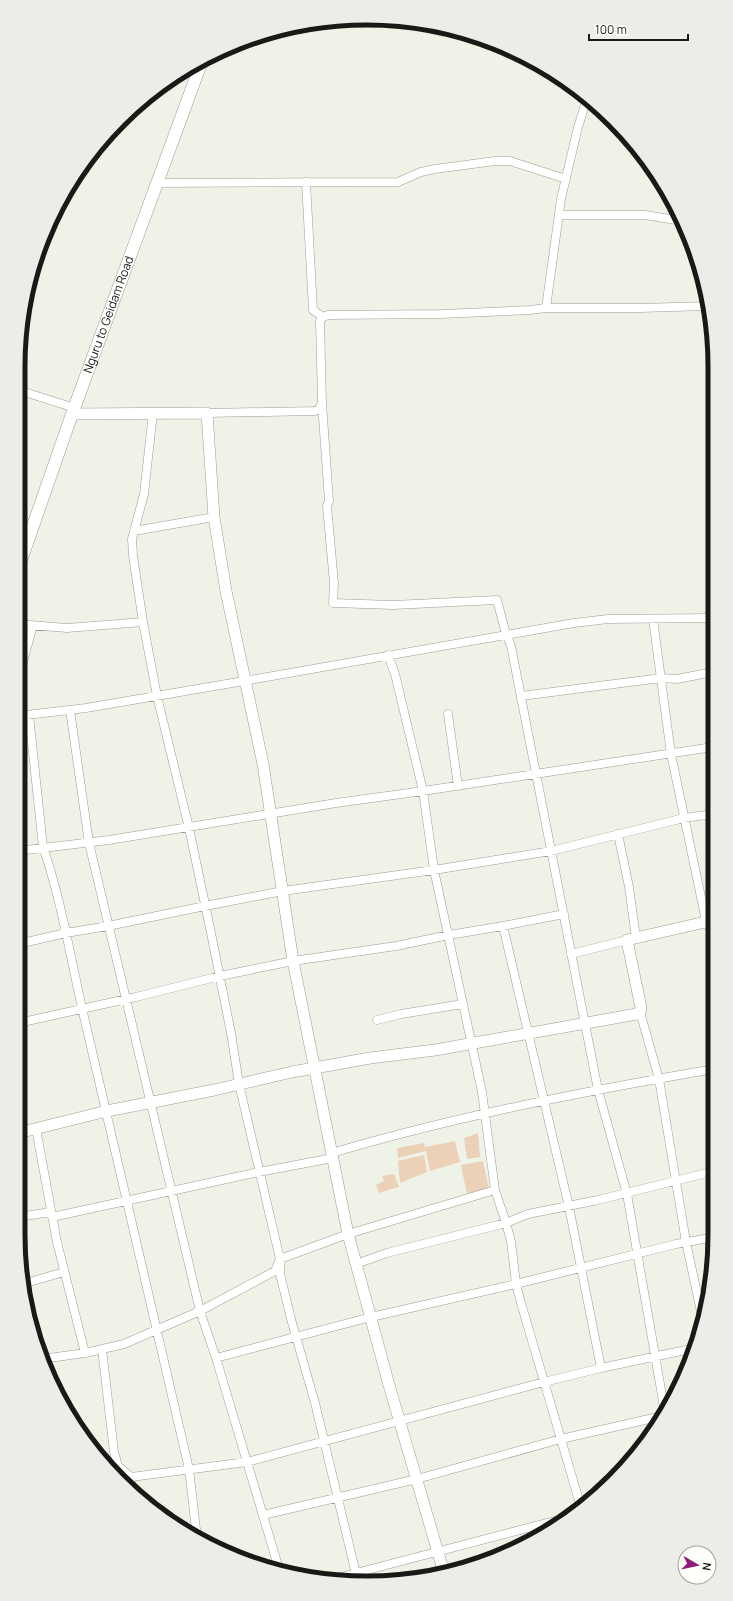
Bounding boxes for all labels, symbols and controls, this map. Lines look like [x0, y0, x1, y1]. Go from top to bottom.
scale bar [589, 16, 688, 42]
text: 100 m [595, 21, 627, 38]
street label: Nguru to Geidam Road [79, 254, 137, 375]
north arrow [677, 1545, 717, 1585]
text: N [699, 1562, 715, 1572]

